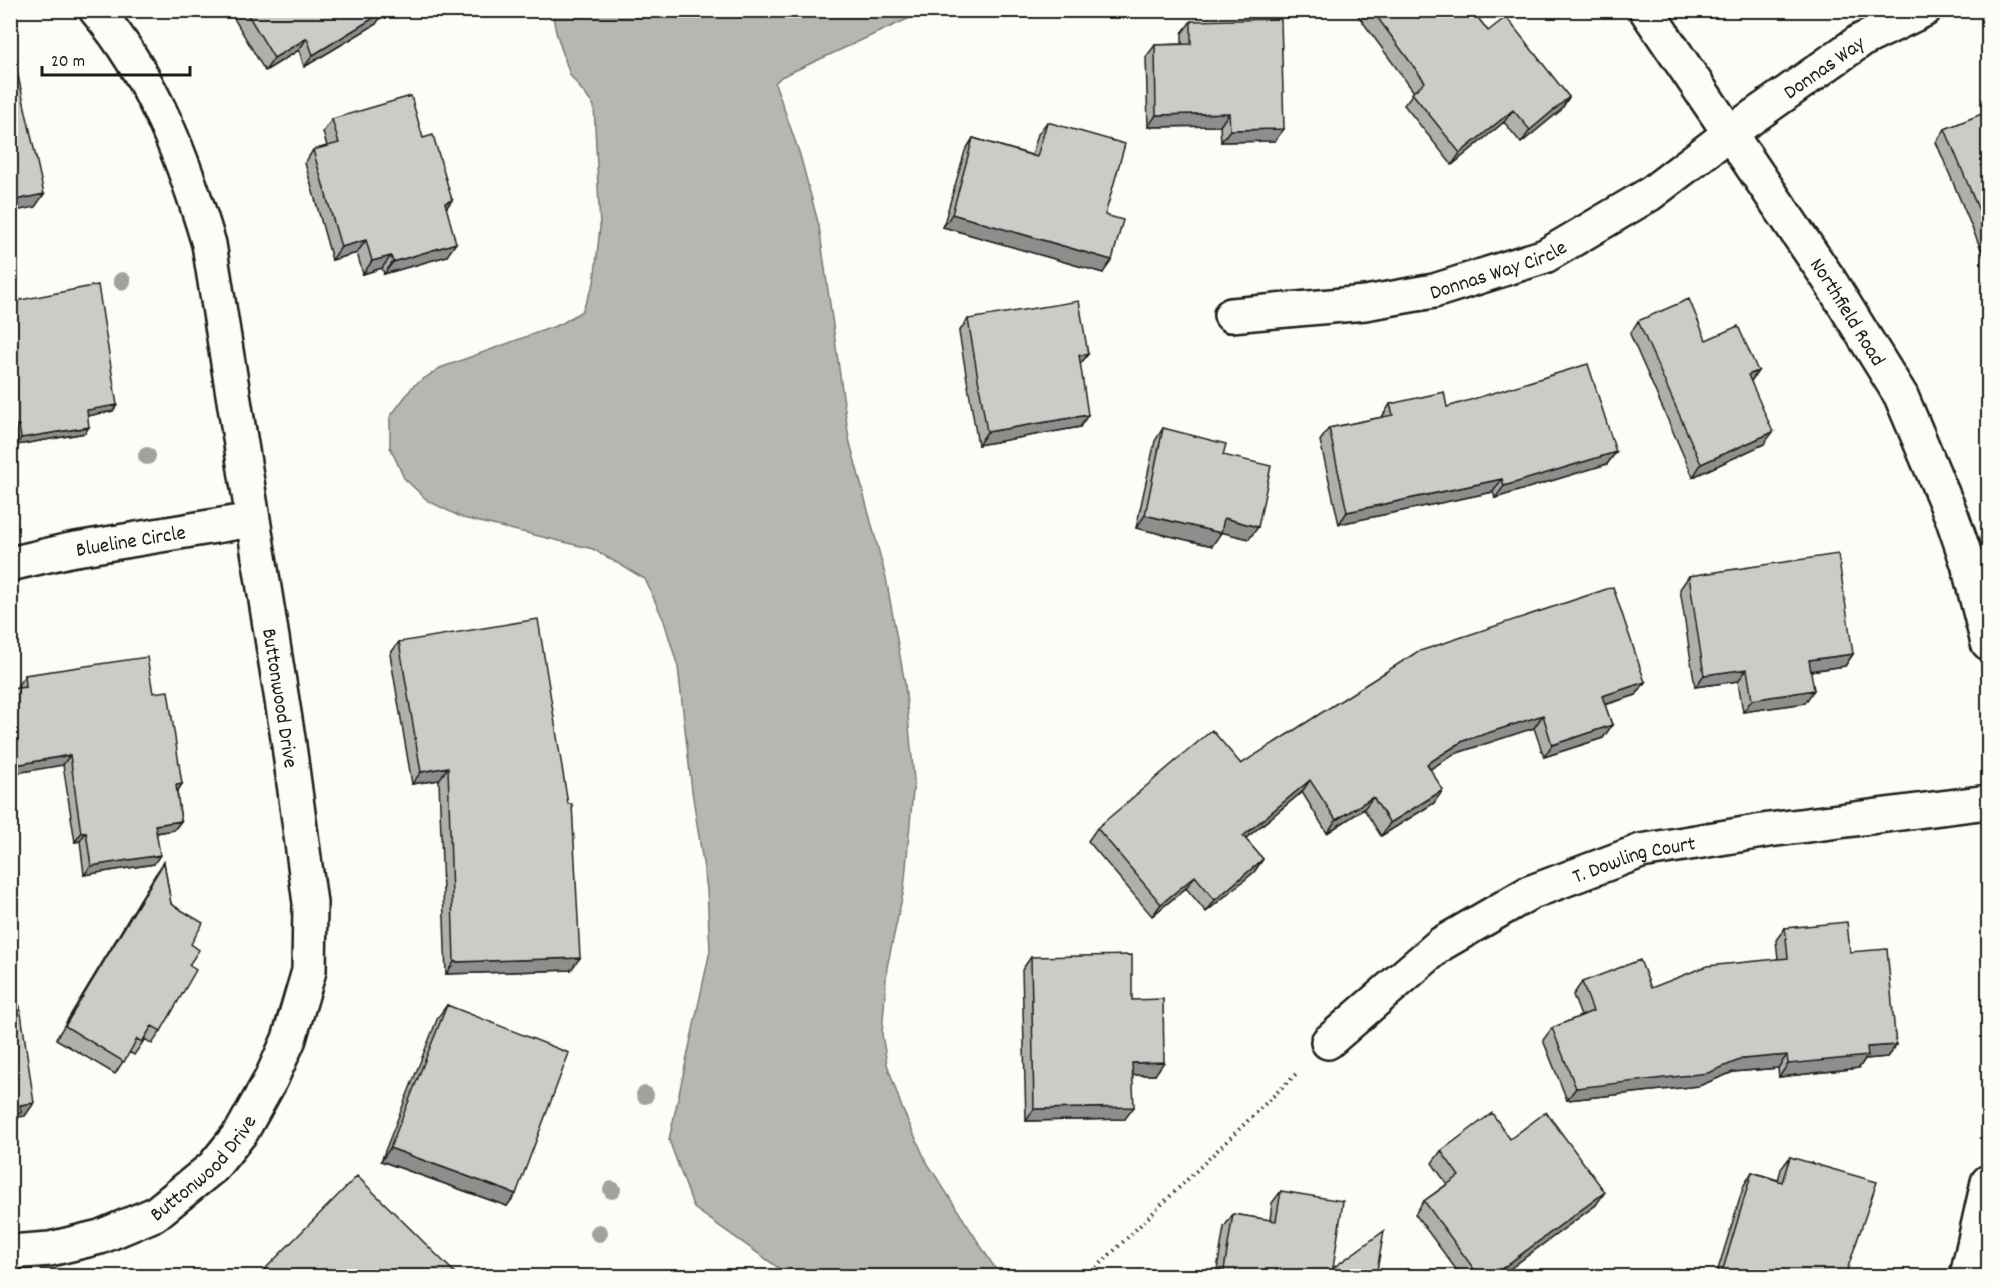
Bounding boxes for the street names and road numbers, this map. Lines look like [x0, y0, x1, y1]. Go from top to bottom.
street label: Donnas Way [1778, 30, 1872, 109]
street label: Donnas Way Circle [1426, 234, 1574, 309]
street label: Northfield Road [1801, 253, 1891, 373]
street label: Blueline Circle [74, 519, 188, 567]
street label: Buttonwood Drive [252, 627, 304, 770]
street label: T. Dowling Court [1569, 830, 1698, 893]
street label: Buttonwood Drive [145, 1111, 266, 1230]

